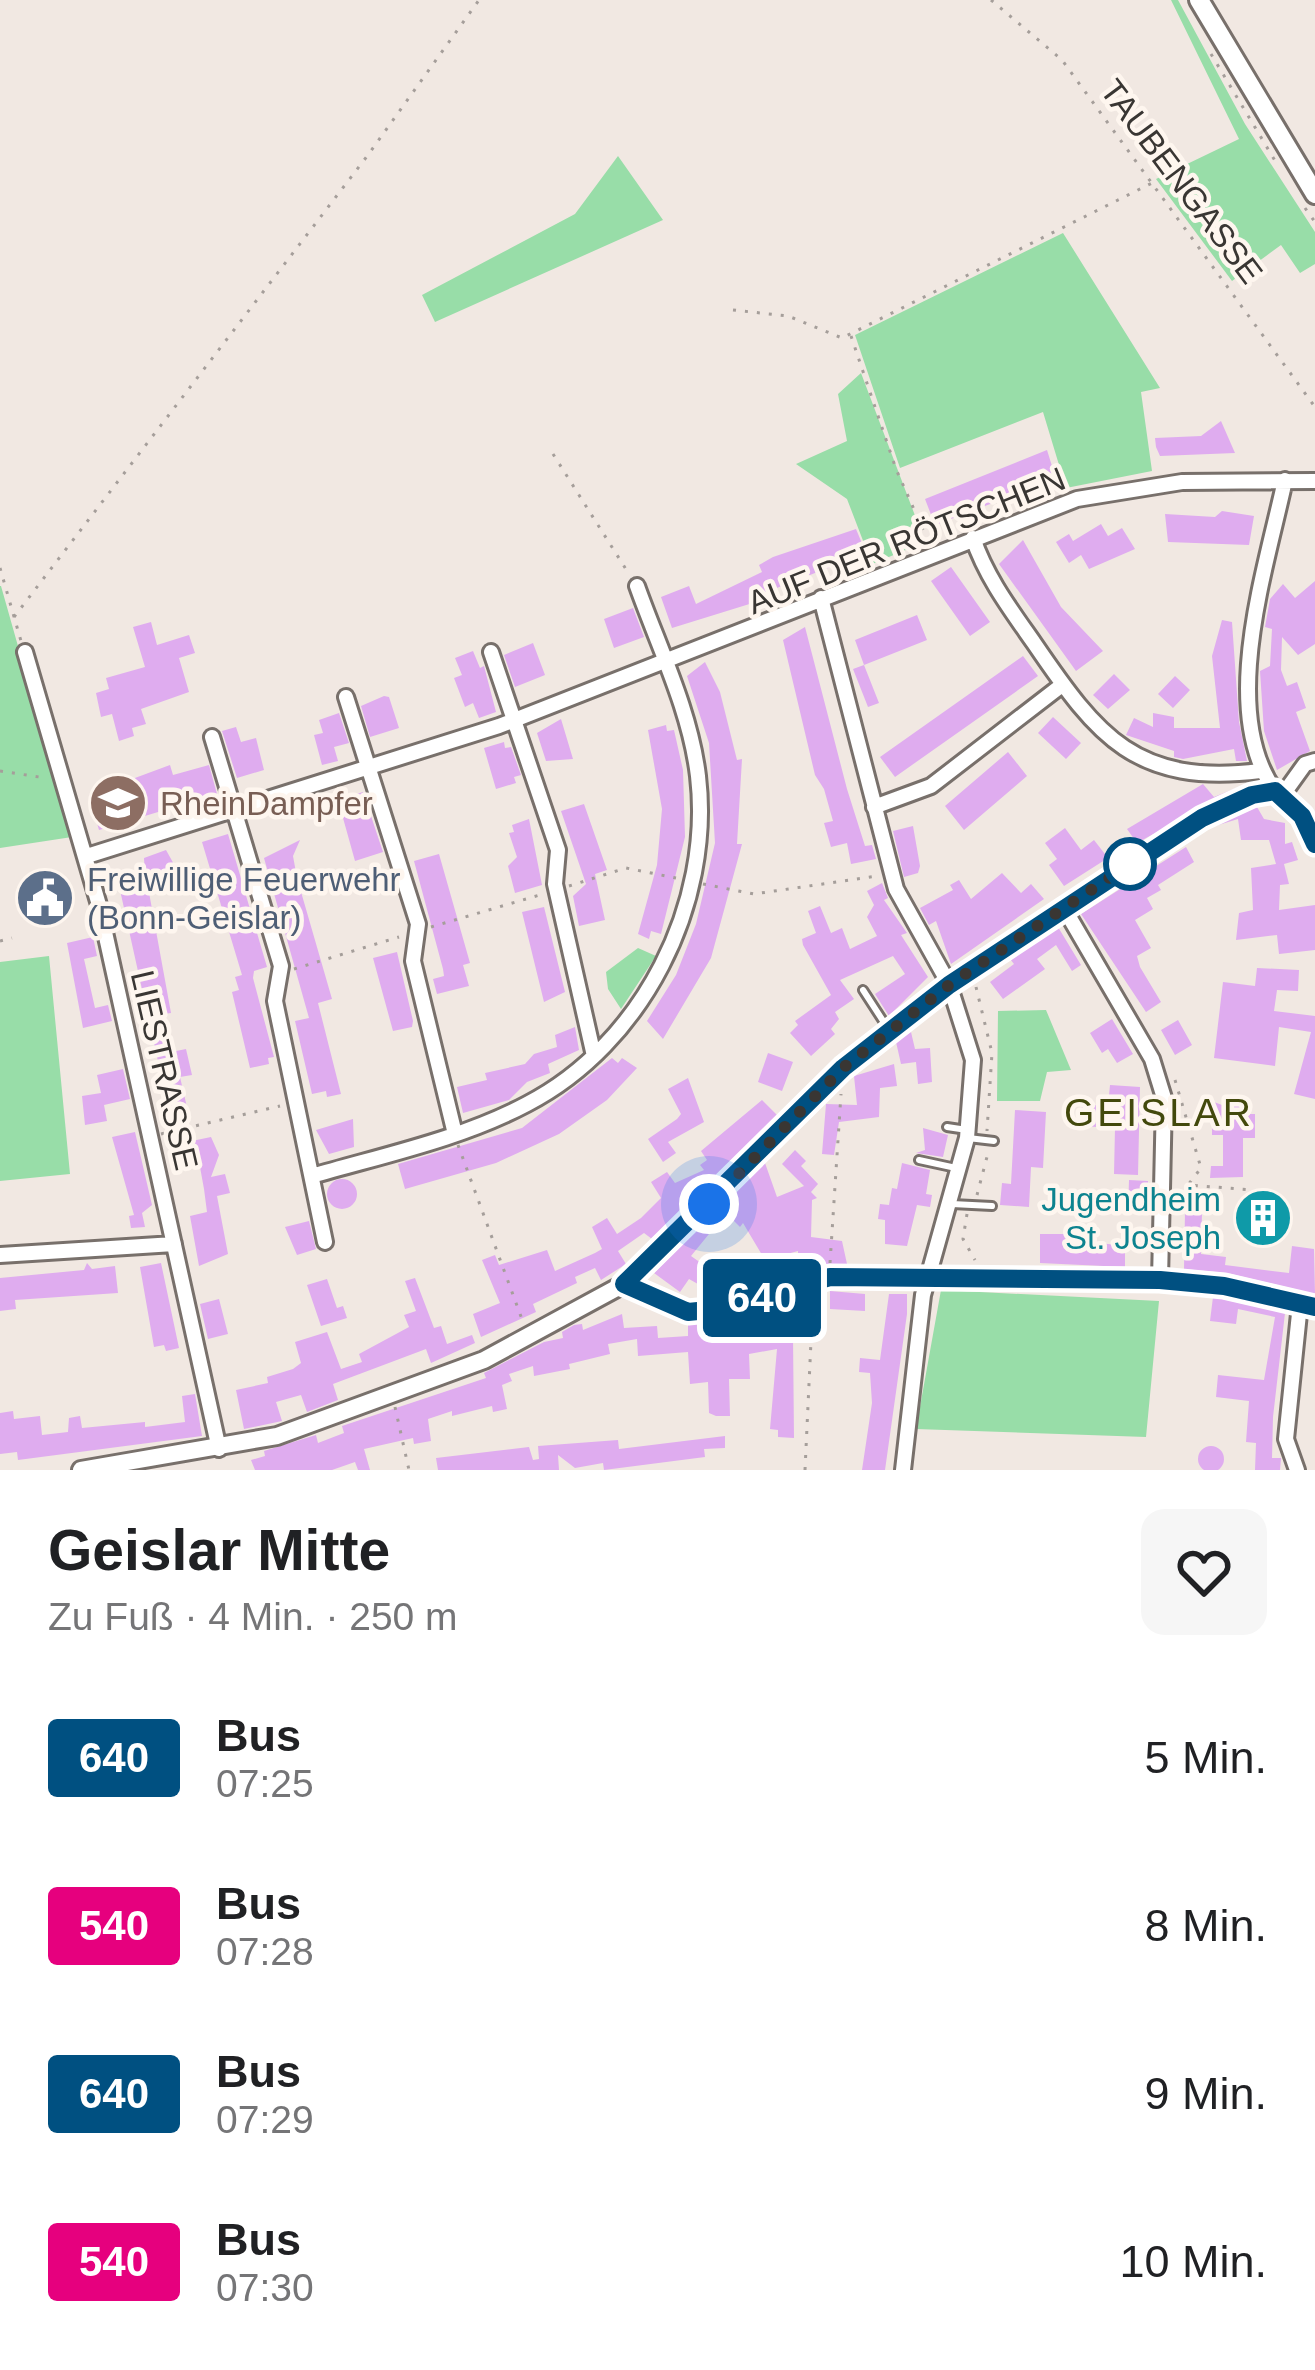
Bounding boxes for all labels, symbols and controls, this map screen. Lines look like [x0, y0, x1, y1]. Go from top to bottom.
street label: TAUBENGASSE [1093, 72, 1270, 290]
street label: AUF DER RÖTSCHEN [742, 460, 1070, 621]
school or university icon: RheinDampfer [87, 772, 149, 834]
place label: RheinDampfer [160, 785, 373, 822]
unlabelled marker [1105, 839, 1155, 889]
place label: Freiwillige Feuerwehr (Bonn-Geislar) [87, 861, 401, 936]
public building icon: Freiwillige Feuerwehr (Bonn-Geislar) [14, 867, 76, 929]
street label: LIESTRASSE [124, 967, 205, 1173]
district label: GEISLAR [1064, 1091, 1254, 1134]
your location [679, 1174, 739, 1234]
place label: Jugendheim St. Joseph [1041, 1181, 1221, 1256]
building icon: Jugendheim St. Joseph [1232, 1187, 1294, 1249]
line badge: 640 [693, 1259, 831, 1337]
text: 640 [727, 1274, 797, 1321]
button: heart [1141, 1509, 1267, 1635]
text: Geislar Mitte [48, 1518, 390, 1582]
text: Zu Fuß · 4 Min. · 250 m [48, 1595, 458, 1638]
text: Bus [216, 1710, 301, 1761]
text: 5 Min. [1144, 1732, 1267, 1783]
text: 640 [79, 1734, 149, 1781]
text: 07:25 [216, 1762, 314, 1805]
text: Bus [216, 1878, 301, 1929]
text: 8 Min. [1144, 1900, 1267, 1951]
text: 540 [79, 1902, 149, 1949]
text: 07:28 [216, 1930, 314, 1973]
text: Bus [216, 2046, 301, 2097]
text: 9 Min. [1144, 2068, 1267, 2119]
text: 640 [79, 2070, 149, 2117]
text: 07:29 [216, 2098, 314, 2141]
text: Bus [216, 2214, 301, 2265]
text: 10 Min. [1119, 2236, 1267, 2287]
text: 540 [79, 2238, 149, 2285]
text: 07:30 [216, 2266, 314, 2309]

